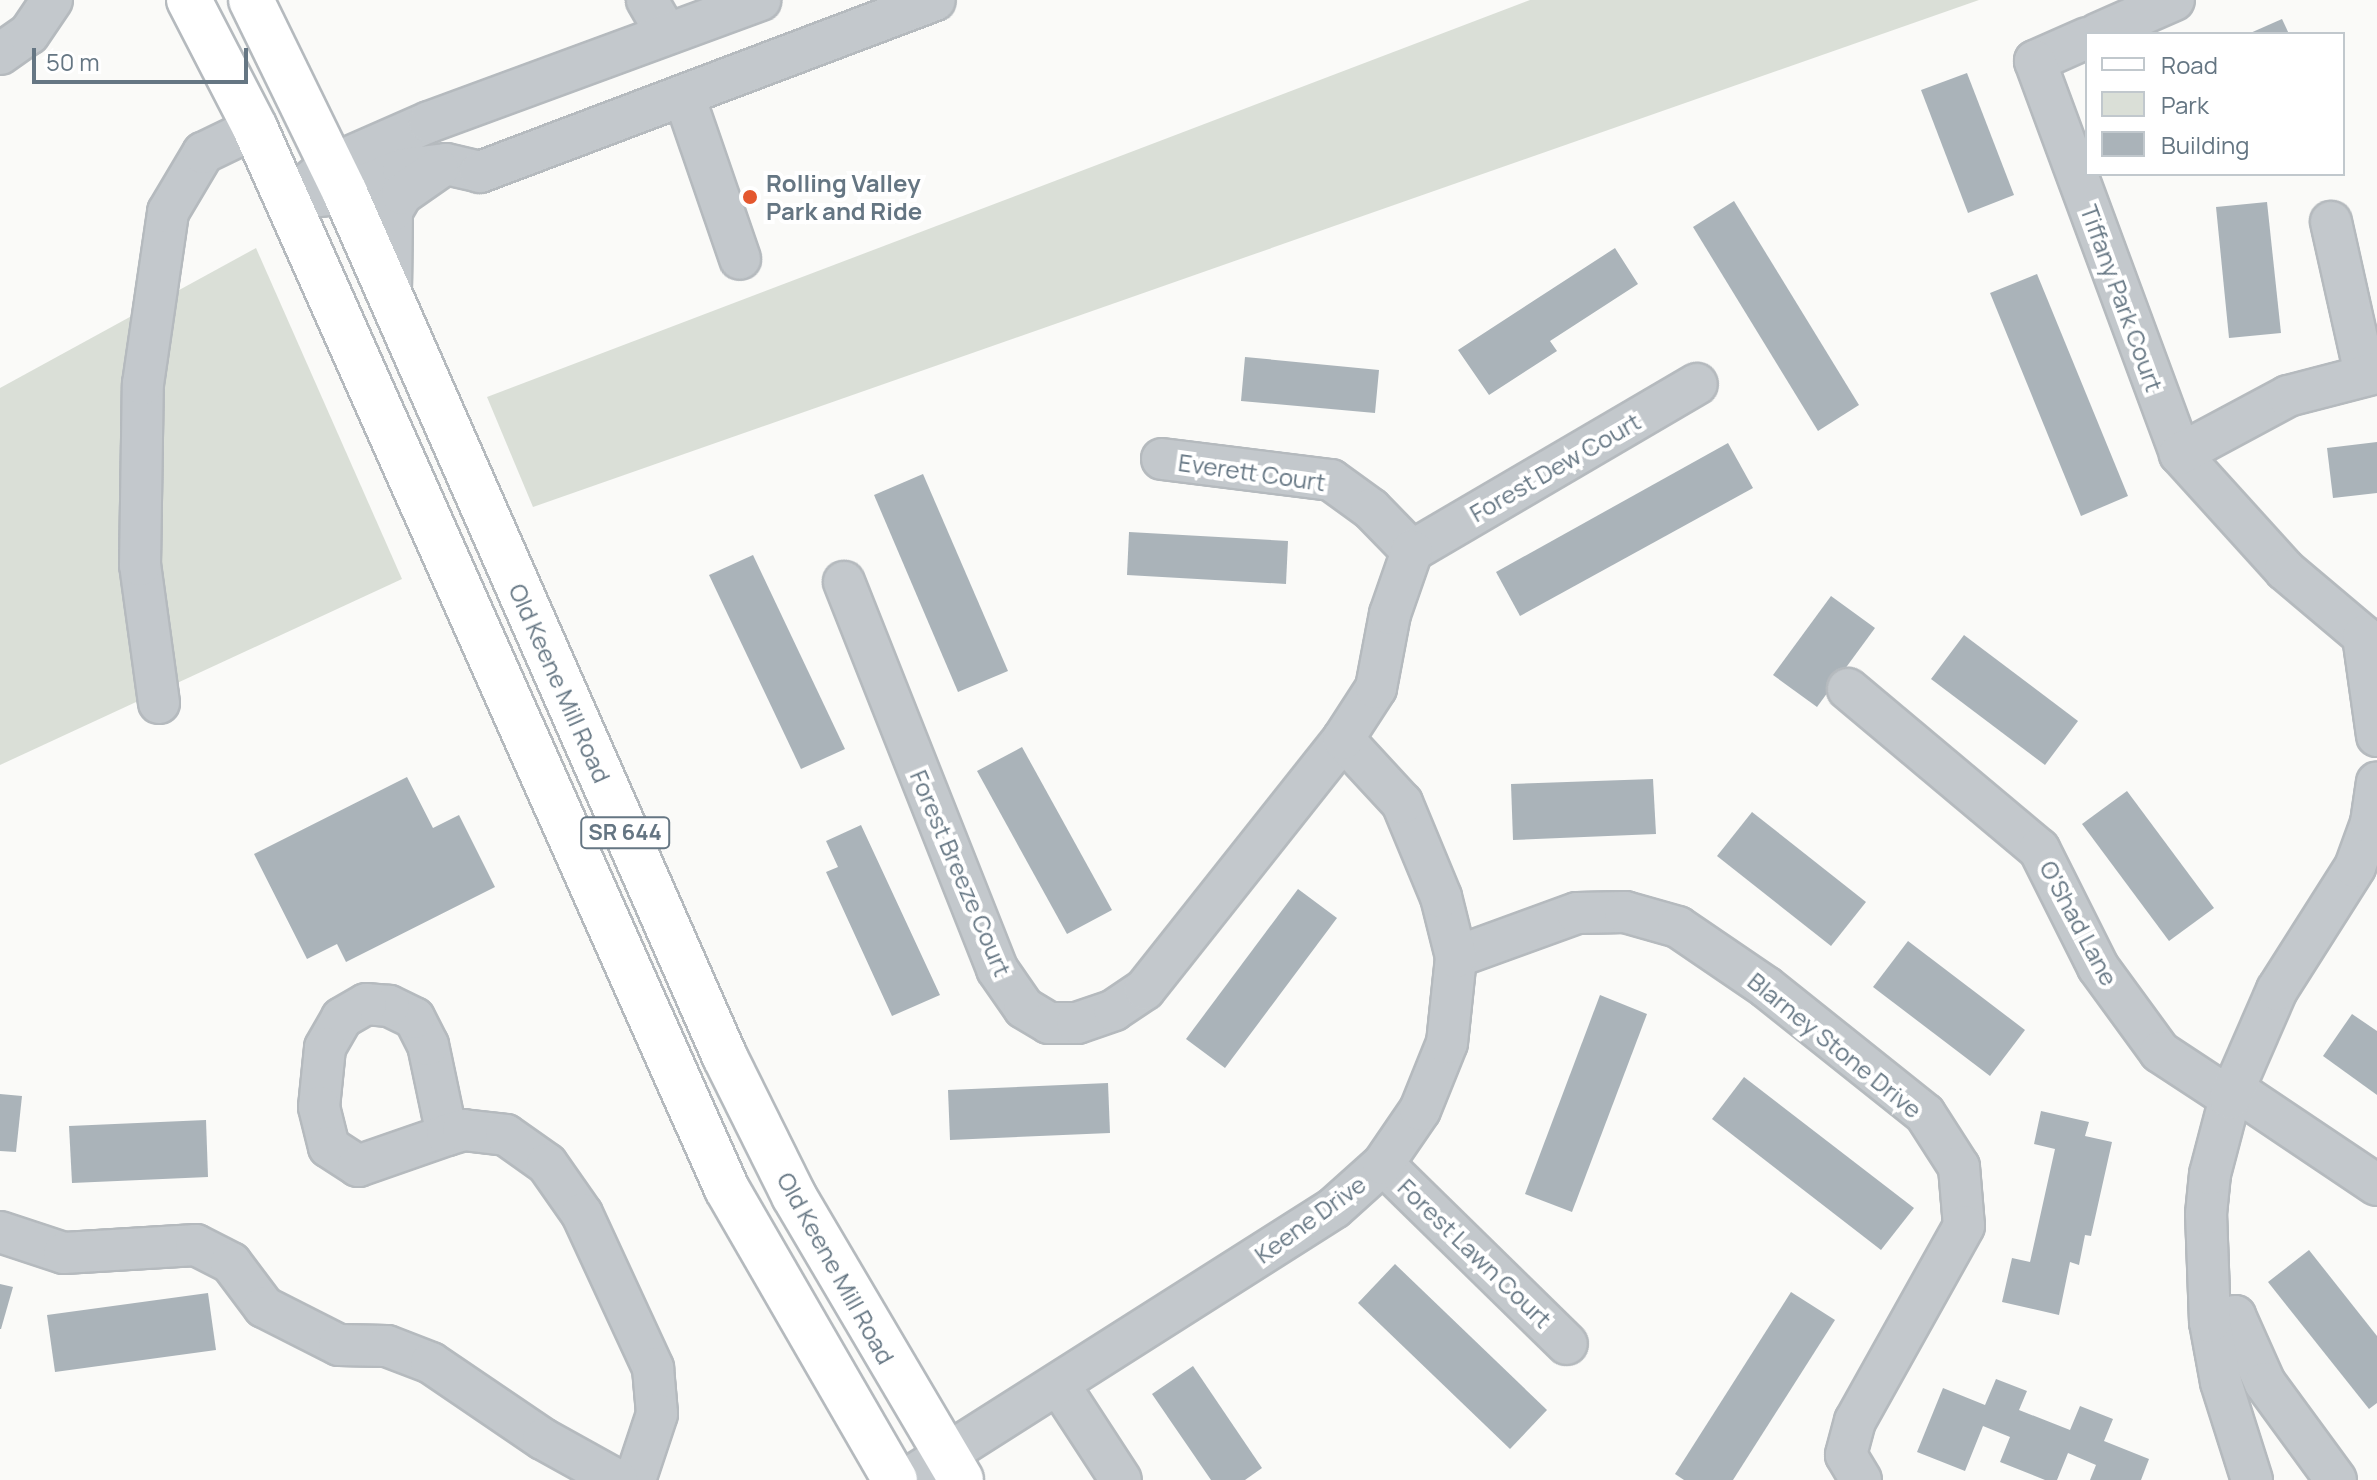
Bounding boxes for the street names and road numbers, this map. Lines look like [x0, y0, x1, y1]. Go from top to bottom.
street label: Tiffany Park Court [2075, 201, 2169, 395]
street label: Forest Dew Court [1465, 406, 1645, 528]
street label: Everett Court [1177, 447, 1327, 497]
street label: Old Keene Mill Road [503, 579, 617, 787]
street label: Forest Breeze Court [905, 766, 1017, 980]
road number: SR 644 [579, 815, 671, 851]
street label: O'Shad Lane [2034, 856, 2124, 990]
street label: Blarney Stone Drive [1742, 966, 1928, 1124]
street label: Old Keene Mill Road [771, 1167, 901, 1369]
street label: Keene Drive [1249, 1169, 1371, 1269]
street label: Forest Lawn Court [1392, 1173, 1558, 1333]

